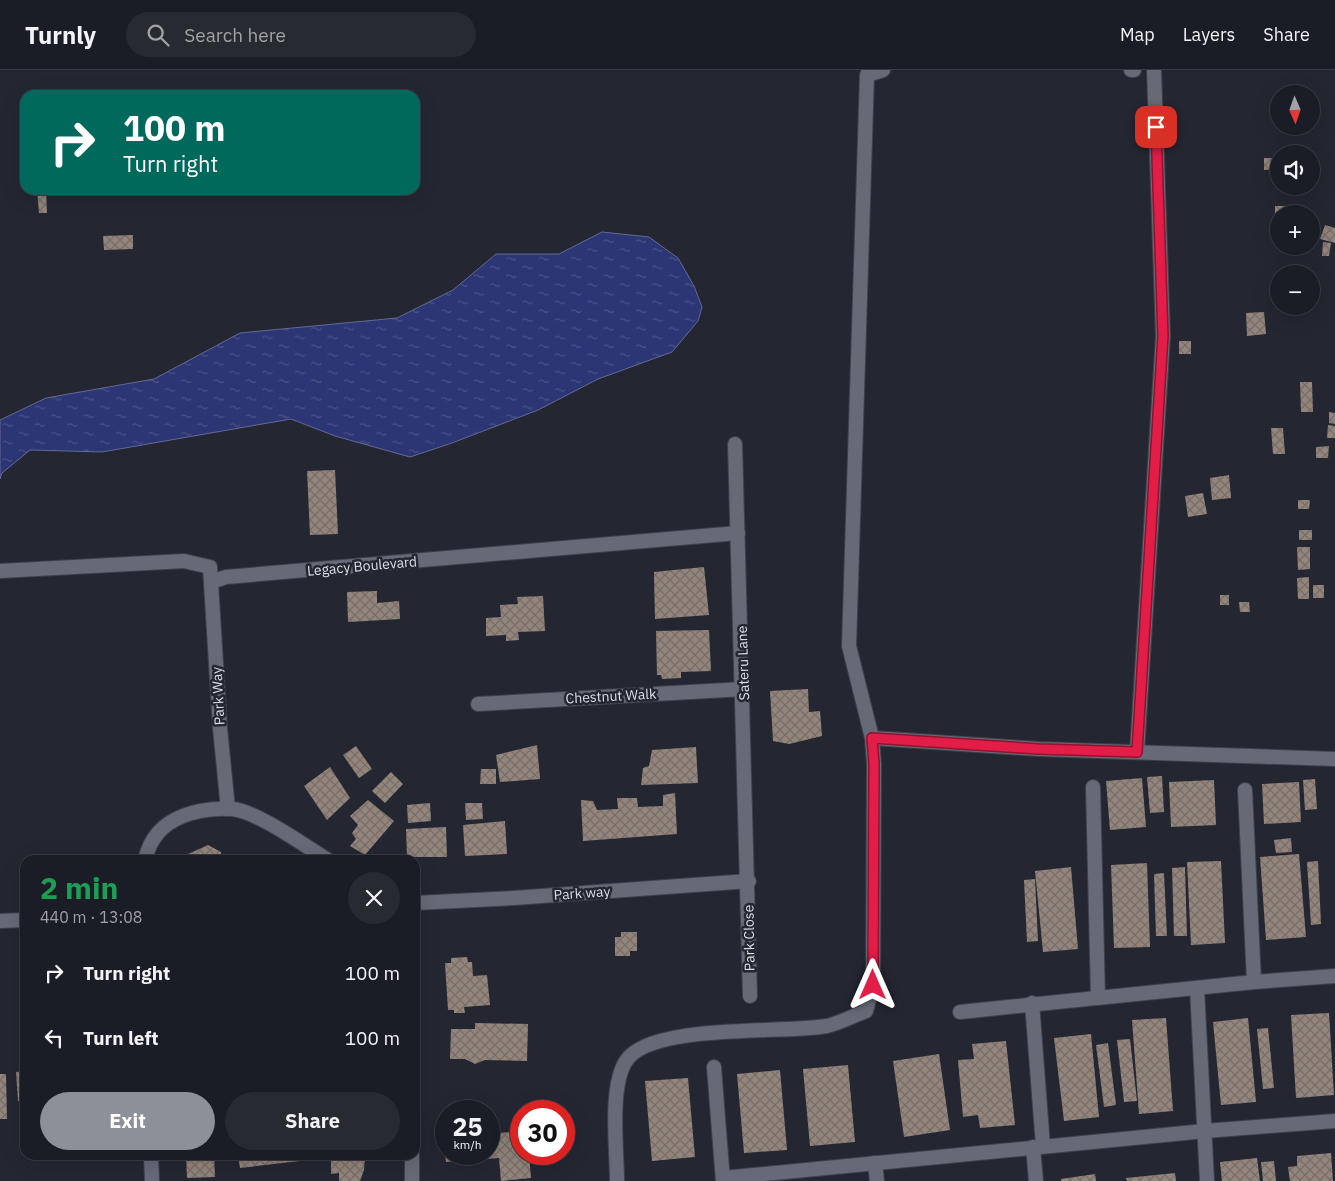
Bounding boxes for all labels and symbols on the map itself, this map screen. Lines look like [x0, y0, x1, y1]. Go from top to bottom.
north arrow [1270, 85, 1320, 135]
pin [1135, 106, 1177, 148]
street label: Legacy Boulevard [306, 552, 418, 580]
street label: Sateru Lane [733, 625, 753, 701]
street label: Park Way [207, 666, 229, 726]
street label: Chestnut Walk [565, 685, 658, 707]
street label: Park way [553, 882, 611, 904]
street label: Park Close [739, 904, 759, 971]
position arrow [846, 958, 898, 1010]
speed limit sign: 30 [510, 1100, 575, 1165]

